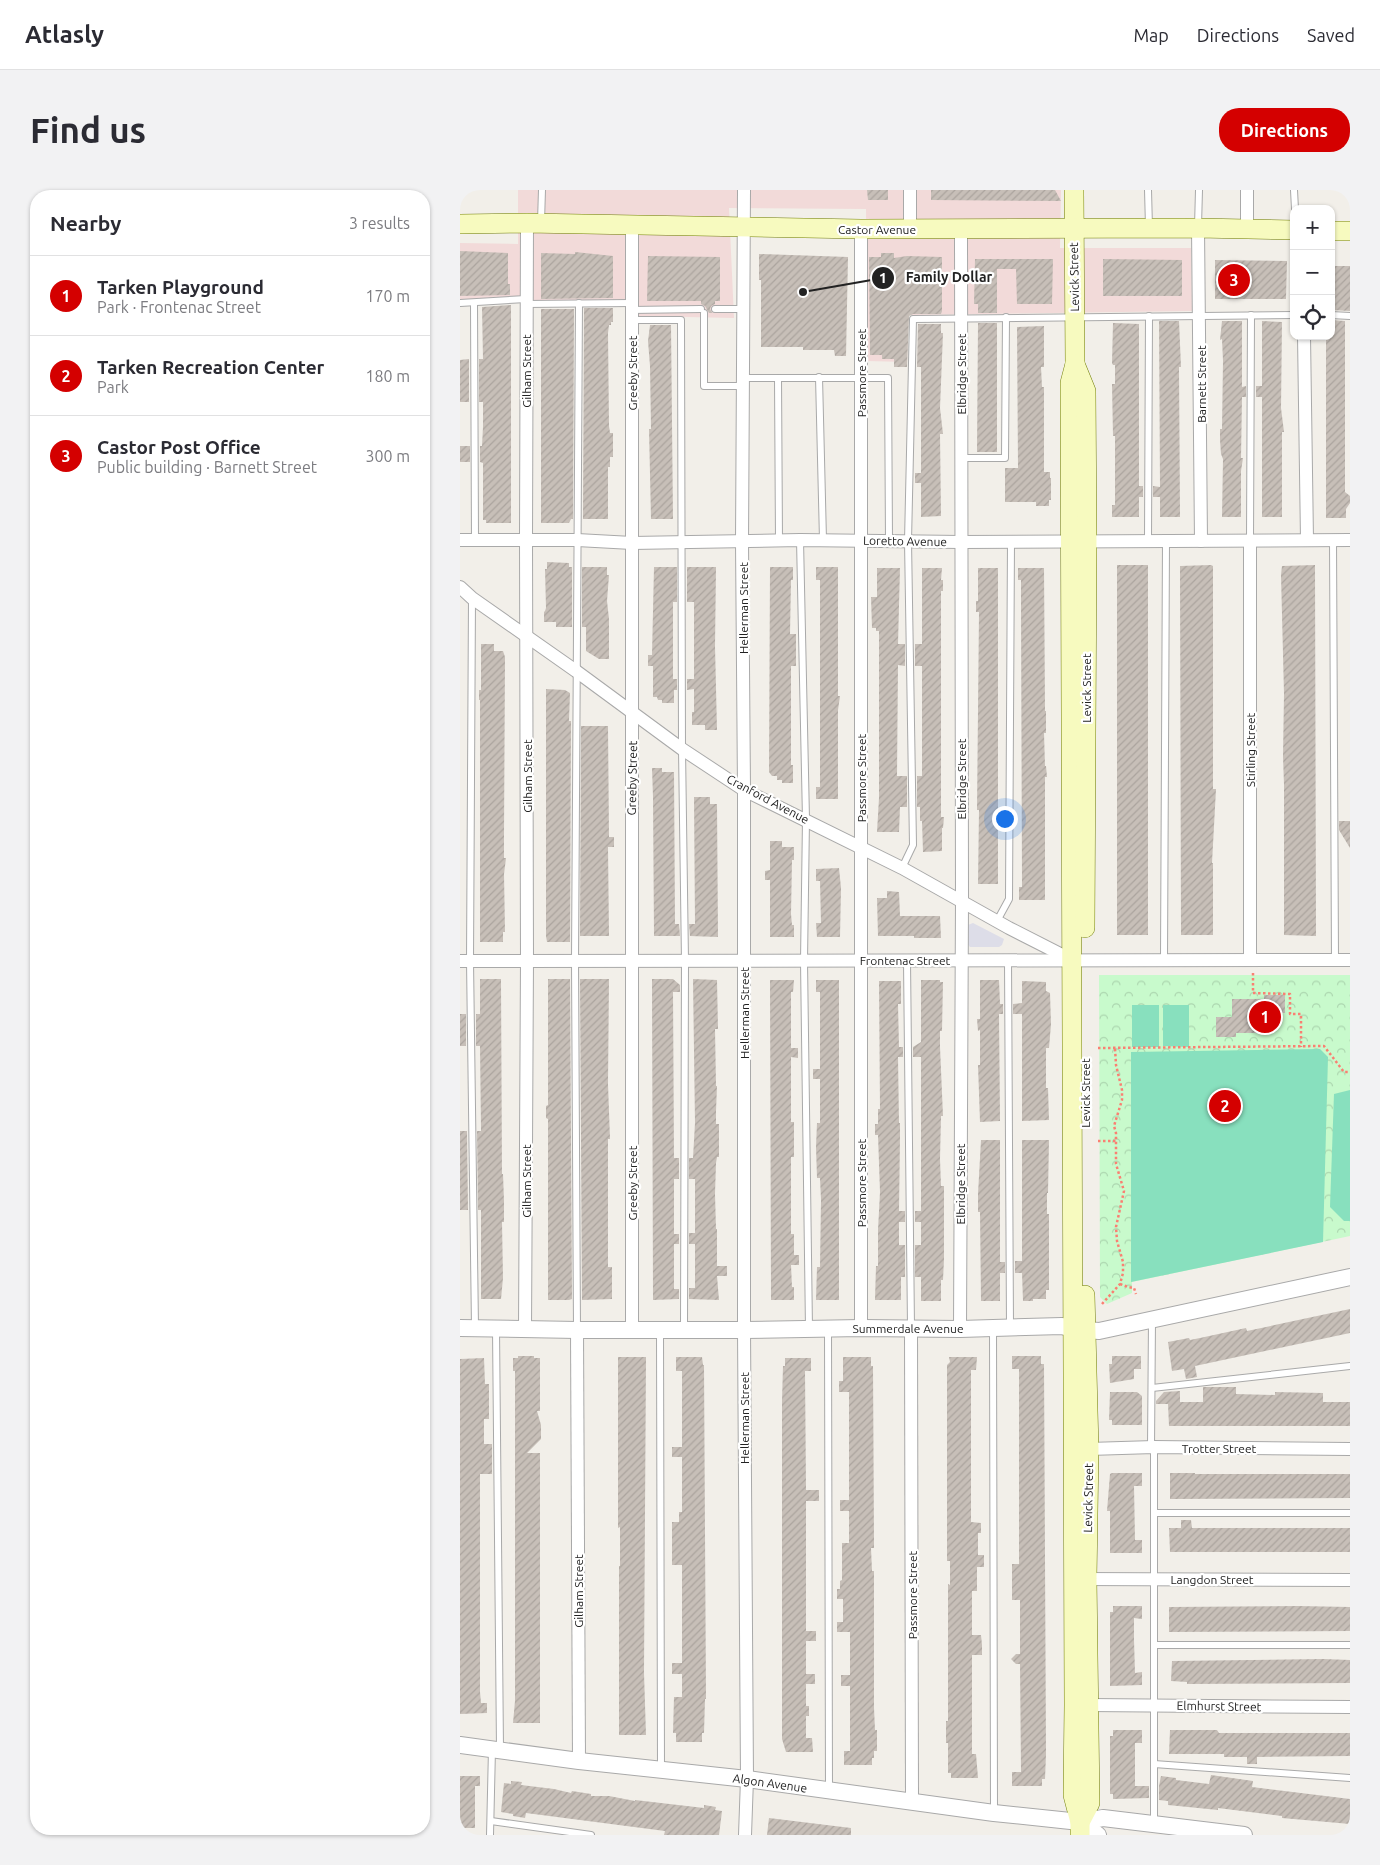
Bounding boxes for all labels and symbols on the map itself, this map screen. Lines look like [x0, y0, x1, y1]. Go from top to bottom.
street label: Castor Avenue [838, 223, 916, 236]
street label: Levick Street [1067, 242, 1081, 312]
pin: 3 [1218, 261, 1250, 299]
callout: Family Dollar [871, 263, 1002, 292]
text: 1 [879, 269, 887, 286]
text: Family Dollar [906, 269, 993, 285]
street label: Passmore Street [855, 329, 868, 417]
street label: Elbridge Street [955, 333, 968, 415]
street label: Gilham Street [520, 334, 533, 408]
street label: Greeby Street [626, 335, 639, 410]
street label: Barnett Street [1195, 345, 1208, 423]
street label: Loretto Avenue [863, 534, 947, 548]
street label: Hellerman Street [737, 562, 750, 654]
street label: Levick Street [1080, 653, 1093, 723]
street label: Stirling Street [1244, 712, 1257, 787]
street label: Passmore Street [855, 734, 868, 822]
street label: Elbridge Street [955, 738, 968, 820]
street label: Gilham Street [521, 739, 534, 813]
street label: Greeby Street [625, 740, 639, 815]
street label: Cranford Avenue [725, 772, 811, 826]
your location [992, 806, 1018, 832]
street label: Frontenac Street [860, 954, 951, 967]
street label: Hellerman Street [738, 967, 751, 1059]
pin: 1 [1249, 998, 1281, 1036]
street label: Levick Street [1079, 1058, 1092, 1128]
pin: 2 [1209, 1087, 1241, 1125]
street label: Passmore Street [855, 1139, 868, 1227]
street label: Elbridge Street [954, 1143, 967, 1225]
street label: Gilham Street [520, 1144, 533, 1218]
street label: Greeby Street [626, 1145, 639, 1220]
street label: Summerdale Avenue [852, 1322, 964, 1335]
street label: Hellerman Street [738, 1372, 751, 1464]
street label: Trotter Street [1182, 1442, 1257, 1455]
street label: Levick Street [1081, 1463, 1095, 1533]
street label: Passmore Street [906, 1551, 919, 1639]
street label: Gilham Street [572, 1554, 585, 1628]
street label: Langdon Street [1170, 1573, 1254, 1586]
street label: Elmhurst Street [1177, 1699, 1262, 1713]
street label: Algon Avenue [732, 1771, 808, 1795]

